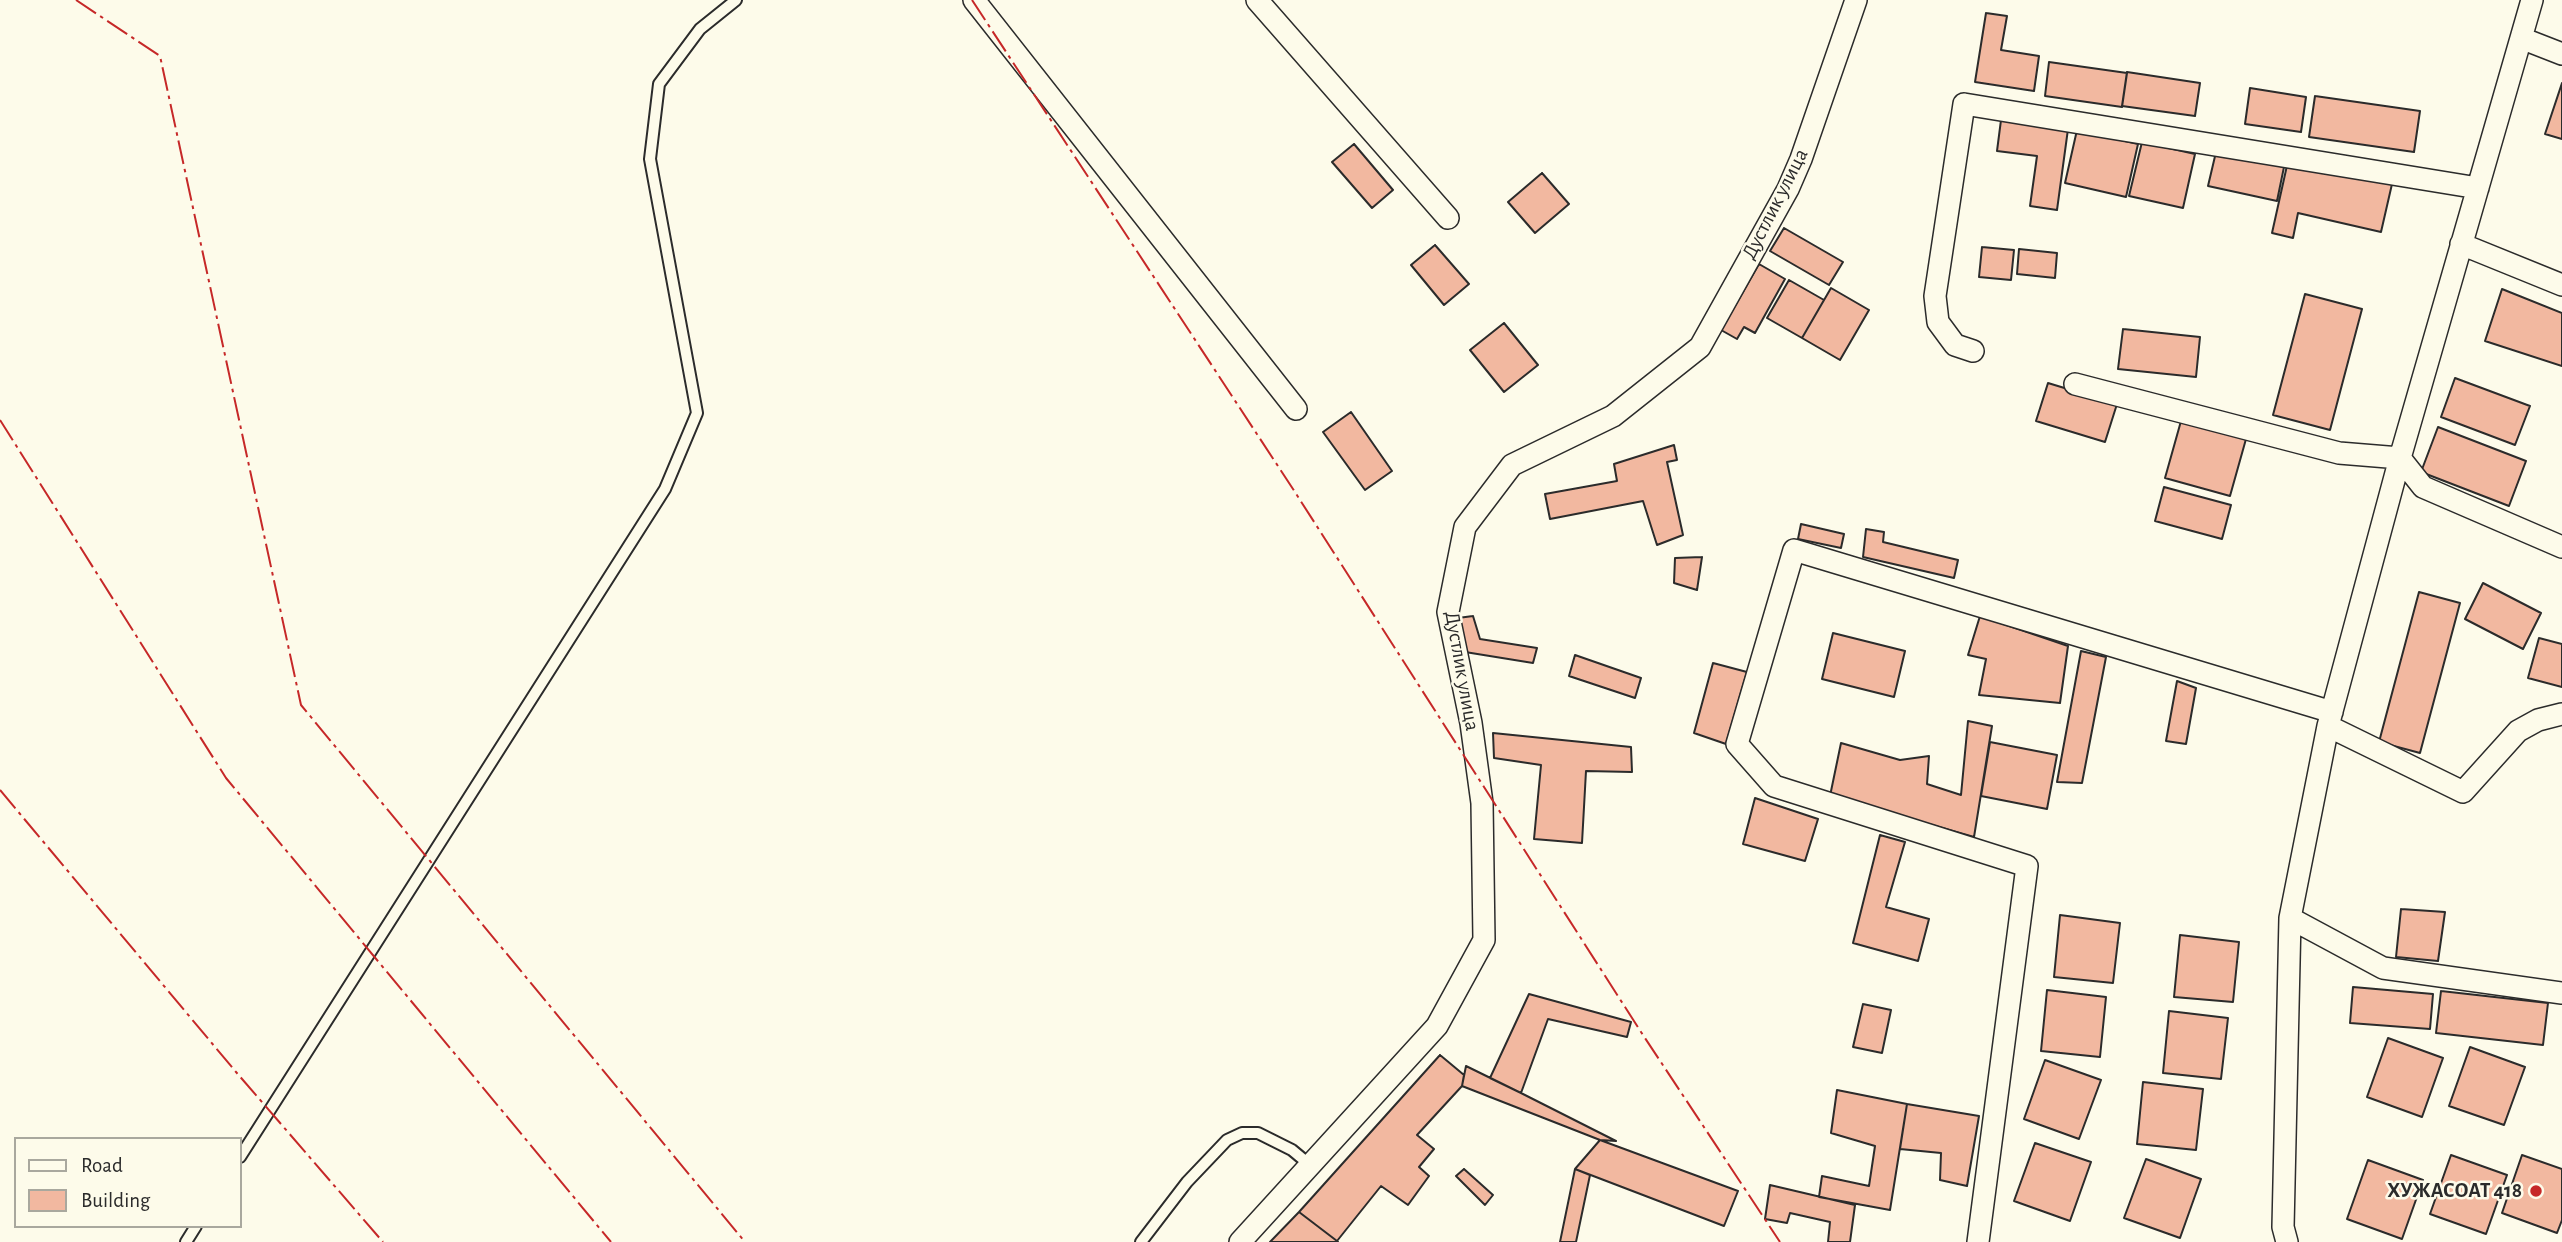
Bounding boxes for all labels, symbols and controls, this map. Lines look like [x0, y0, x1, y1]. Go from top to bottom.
street label: Дустлик улица [1736, 144, 1814, 264]
street label: Дустлик улица [1439, 609, 1485, 733]
legend [14, 1137, 242, 1228]
text: Road [81, 1155, 123, 1176]
place label: ХУЖАСОАТ 418 [2387, 1178, 2522, 1204]
marker: ХУЖАСОАТ 418 [2528, 1183, 2544, 1199]
text: Building [81, 1190, 150, 1211]

